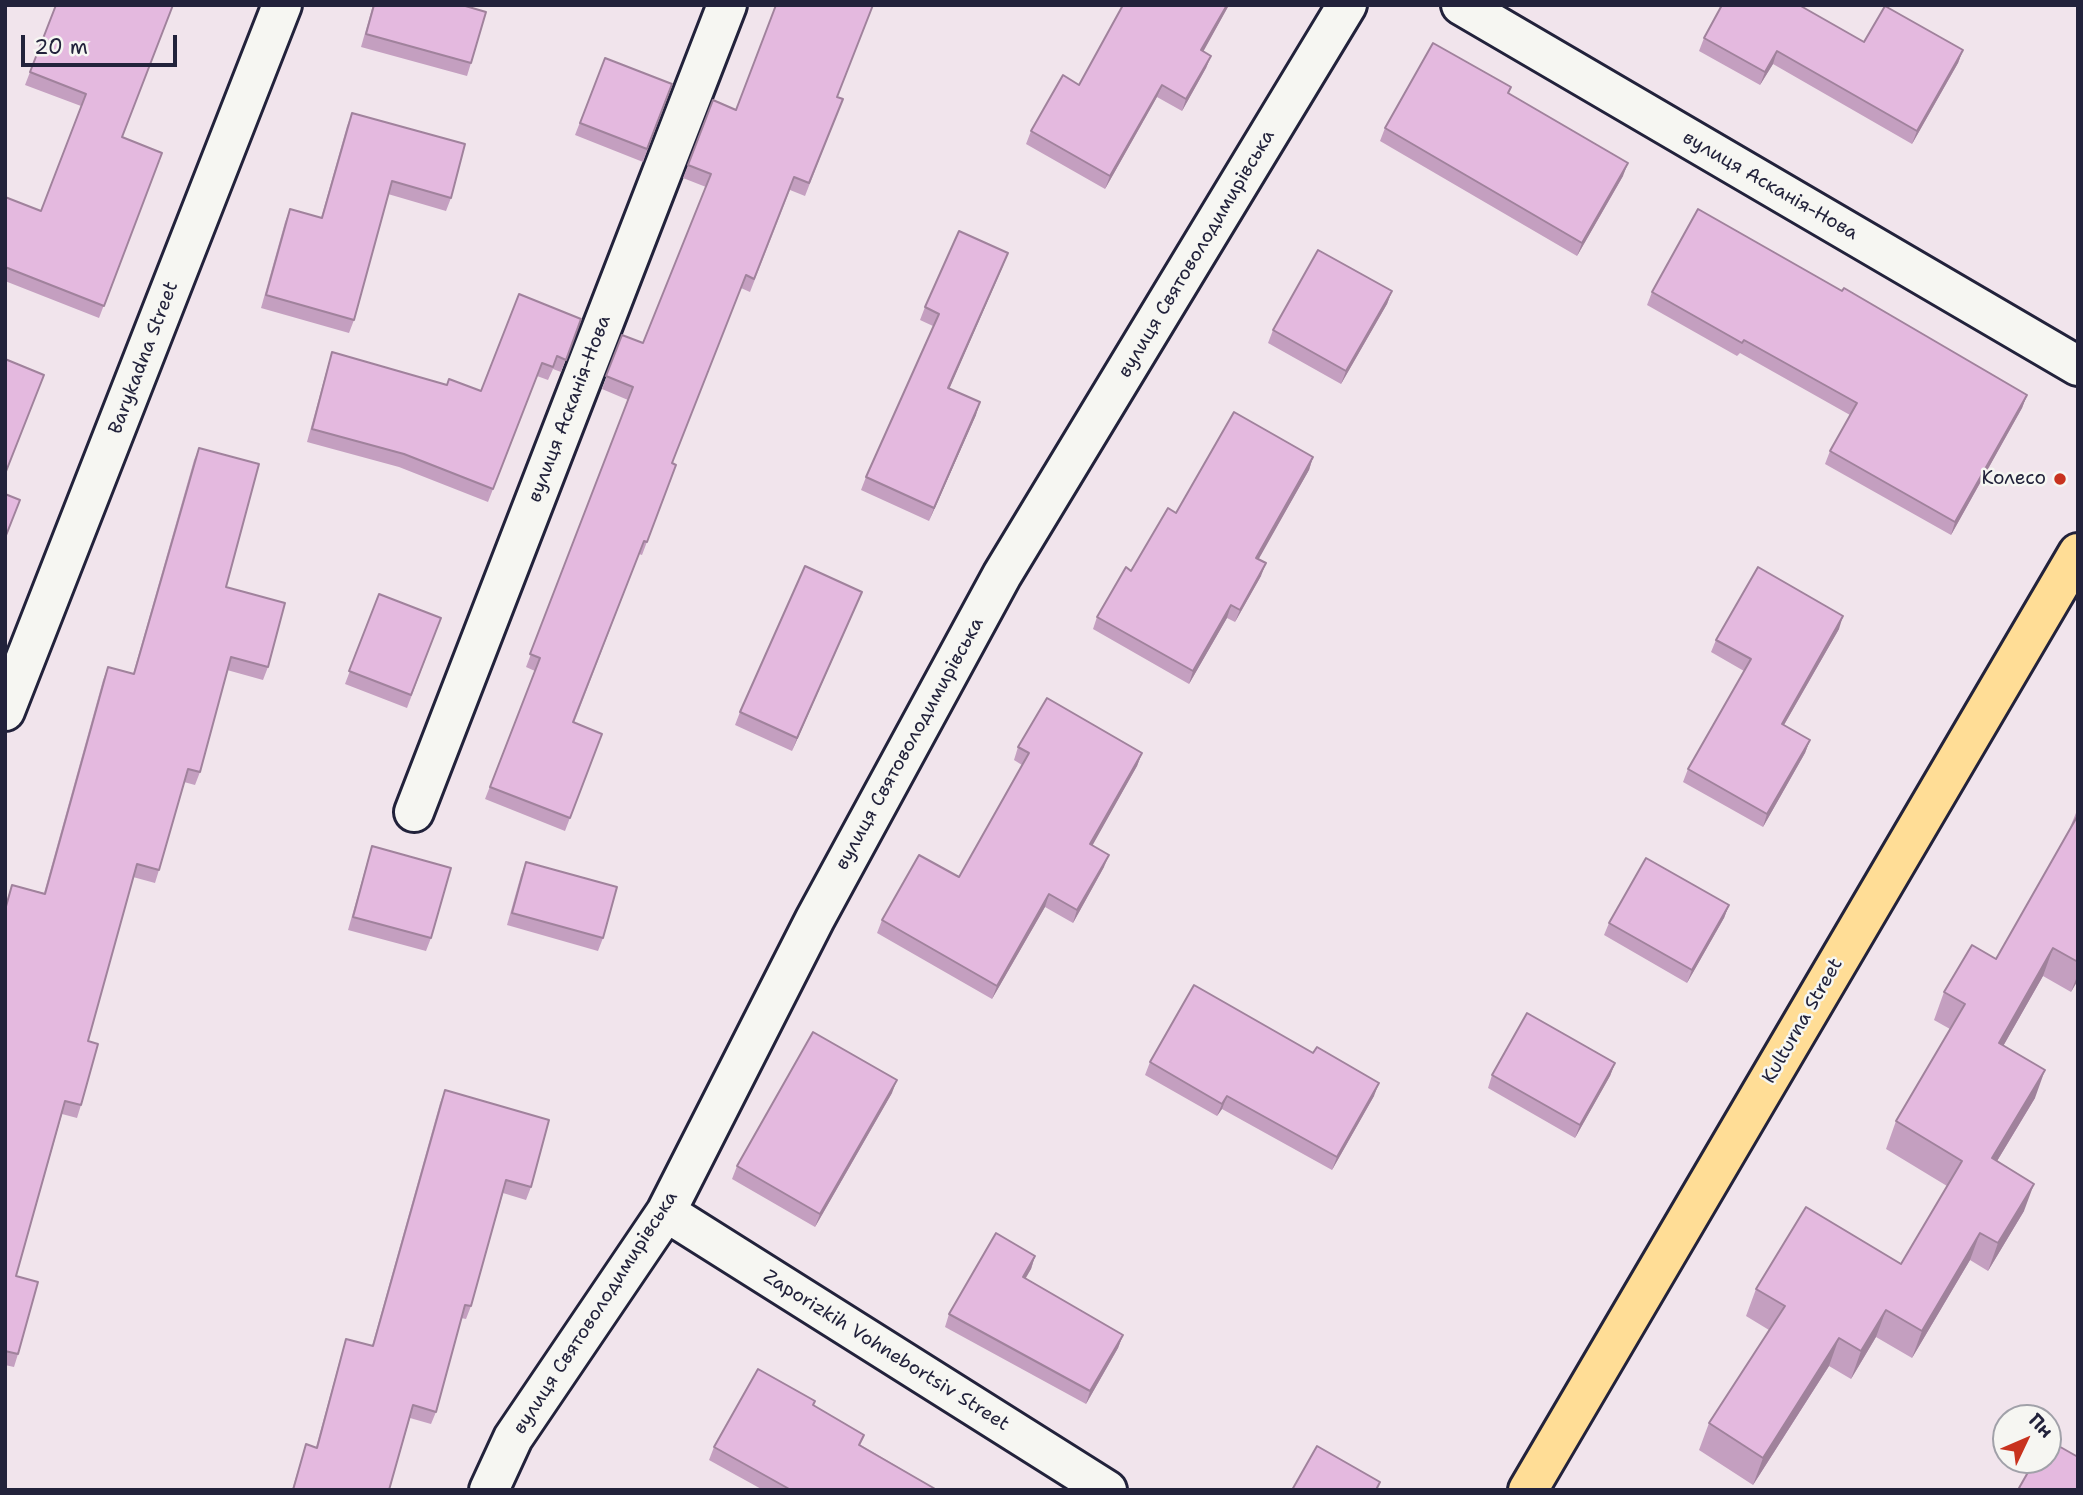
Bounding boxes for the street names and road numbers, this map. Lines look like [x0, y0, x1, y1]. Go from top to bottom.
street label: вулиця Святоволодимирівська [1114, 126, 1280, 382]
street label: вулиця Асканія-Нова [1678, 126, 1862, 246]
street label: Barykadna Street [104, 278, 184, 438]
street label: вулиця Асканія-Нова [524, 312, 616, 506]
street label: вулиця Святоволодимирівська [831, 614, 989, 874]
street label: Kulturna Street [1758, 954, 1848, 1088]
street label: вулиця Святоволодимирівська [509, 1187, 683, 1439]
street label: Zaporizkih Vohnebortsiv Street [759, 1266, 1013, 1436]

